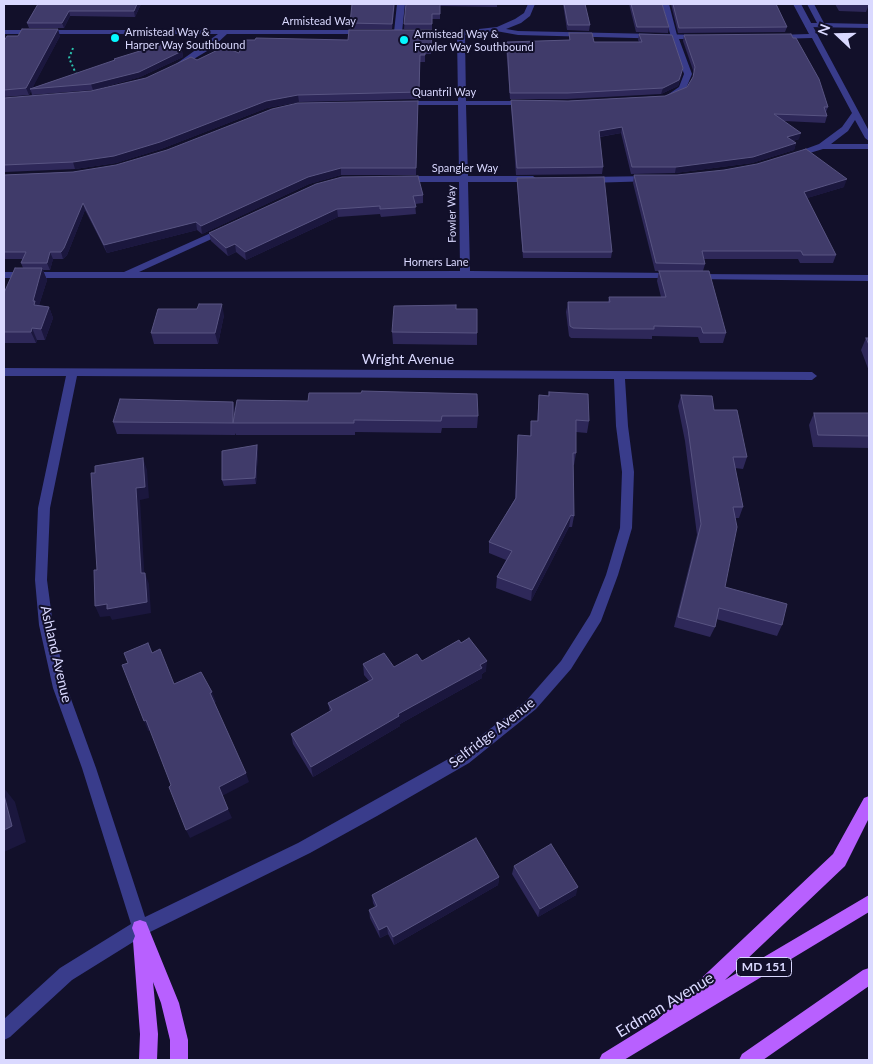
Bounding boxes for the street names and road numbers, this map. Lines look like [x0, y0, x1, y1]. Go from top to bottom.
street label: Armistead Way [282, 14, 356, 28]
street label: Quantril Way [412, 85, 476, 99]
street label: Spangler Way [432, 161, 498, 175]
street label: Fowler Way [445, 185, 459, 243]
street label: Horners Lane [403, 255, 469, 269]
street label: Wright Avenue [362, 351, 454, 367]
street label: Ashland Avenue [37, 604, 75, 704]
street label: Selfridge Avenue [446, 694, 538, 772]
road number: MD 151 [736, 958, 792, 976]
street label: Erdman Avenue [613, 968, 717, 1042]

